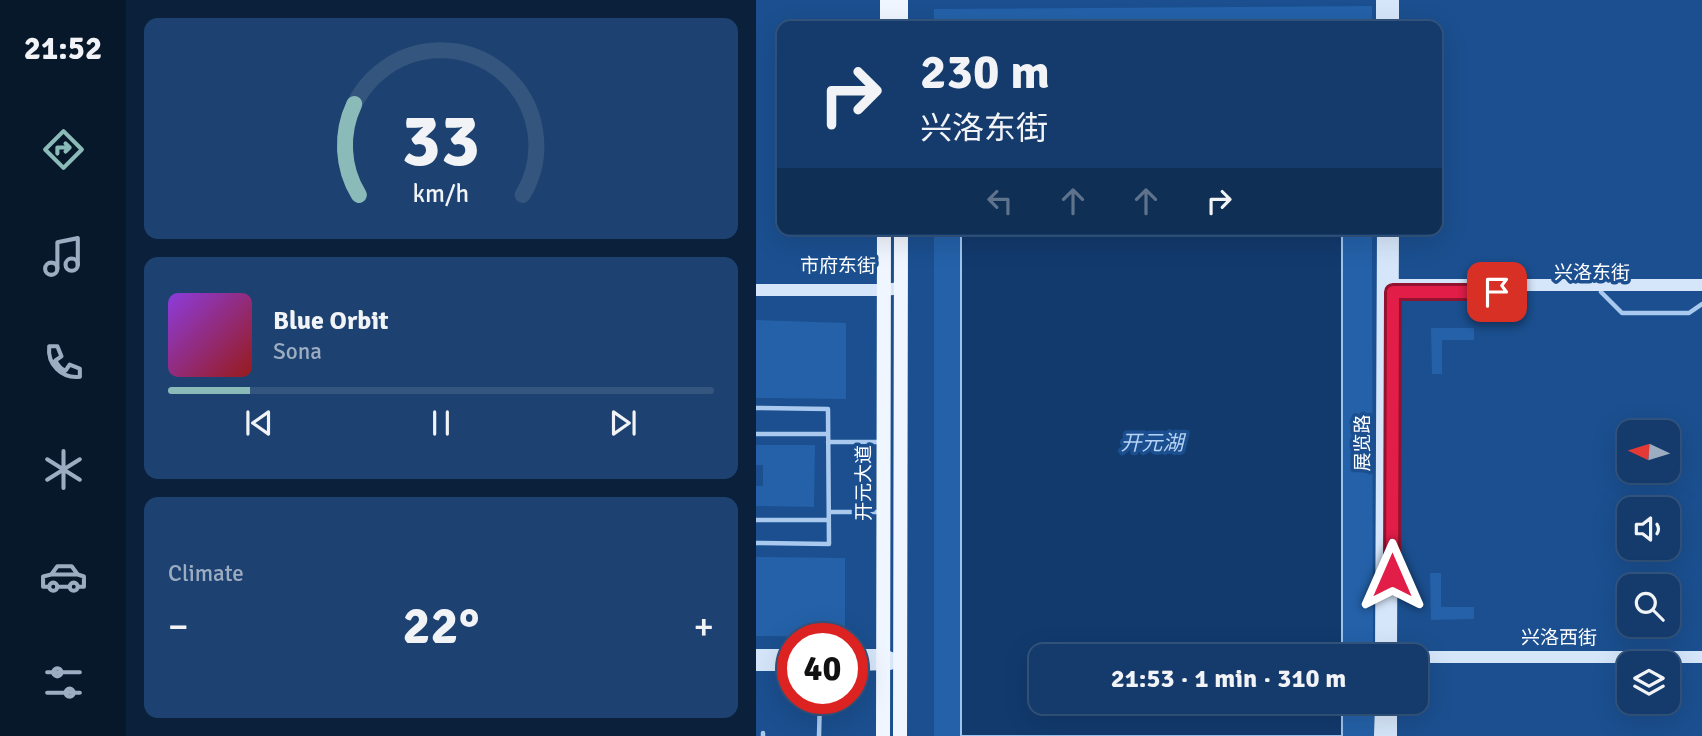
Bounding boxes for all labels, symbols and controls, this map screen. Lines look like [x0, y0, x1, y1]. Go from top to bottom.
text: 21:52 [24, 29, 102, 68]
text: 230 m [920, 42, 1050, 102]
icon: right [805, 49, 896, 140]
text: 33 [402, 97, 480, 186]
text: 兴洛东街 [920, 109, 1048, 148]
icon: directions [39, 125, 88, 174]
text: km/h [413, 177, 469, 208]
icon: left [981, 182, 1019, 220]
icon: ahead [1054, 182, 1092, 220]
icon: ahead [1127, 182, 1165, 220]
icon: right [1200, 182, 1238, 220]
icon: music [39, 232, 88, 281]
street label: 市府东街 [800, 254, 876, 278]
street label: 兴洛东街 [1554, 261, 1630, 285]
pin [1467, 262, 1527, 322]
icon: arrive [1478, 273, 1516, 311]
text: Blue Orbit [273, 305, 389, 337]
text: Sona [273, 337, 322, 366]
icon: phone [39, 338, 88, 387]
icon: previous [240, 404, 278, 442]
icon: pause [422, 404, 460, 442]
icon: next [604, 404, 642, 442]
street label: 展览路 [1351, 414, 1375, 472]
north arrow [1617, 420, 1680, 483]
map controls [1617, 420, 1680, 714]
water label: 开元湖 [1121, 430, 1186, 456]
icon: climate [39, 445, 88, 494]
street label: 开元大道 [852, 445, 876, 521]
button: sound [1617, 497, 1680, 560]
position arrow [1355, 538, 1429, 612]
icon: car [39, 552, 88, 601]
text: Climate [168, 559, 244, 588]
button: search [1617, 574, 1680, 637]
text: 22° [403, 594, 479, 658]
text: − [168, 603, 189, 650]
text: + [693, 603, 714, 650]
speed limit sign: 40 [777, 623, 868, 714]
street label: 兴洛西街 [1521, 626, 1597, 650]
button: layers [1617, 651, 1680, 714]
icon: filters [39, 658, 88, 707]
text: 21:53 · 1 min · 310 m [1111, 663, 1346, 695]

